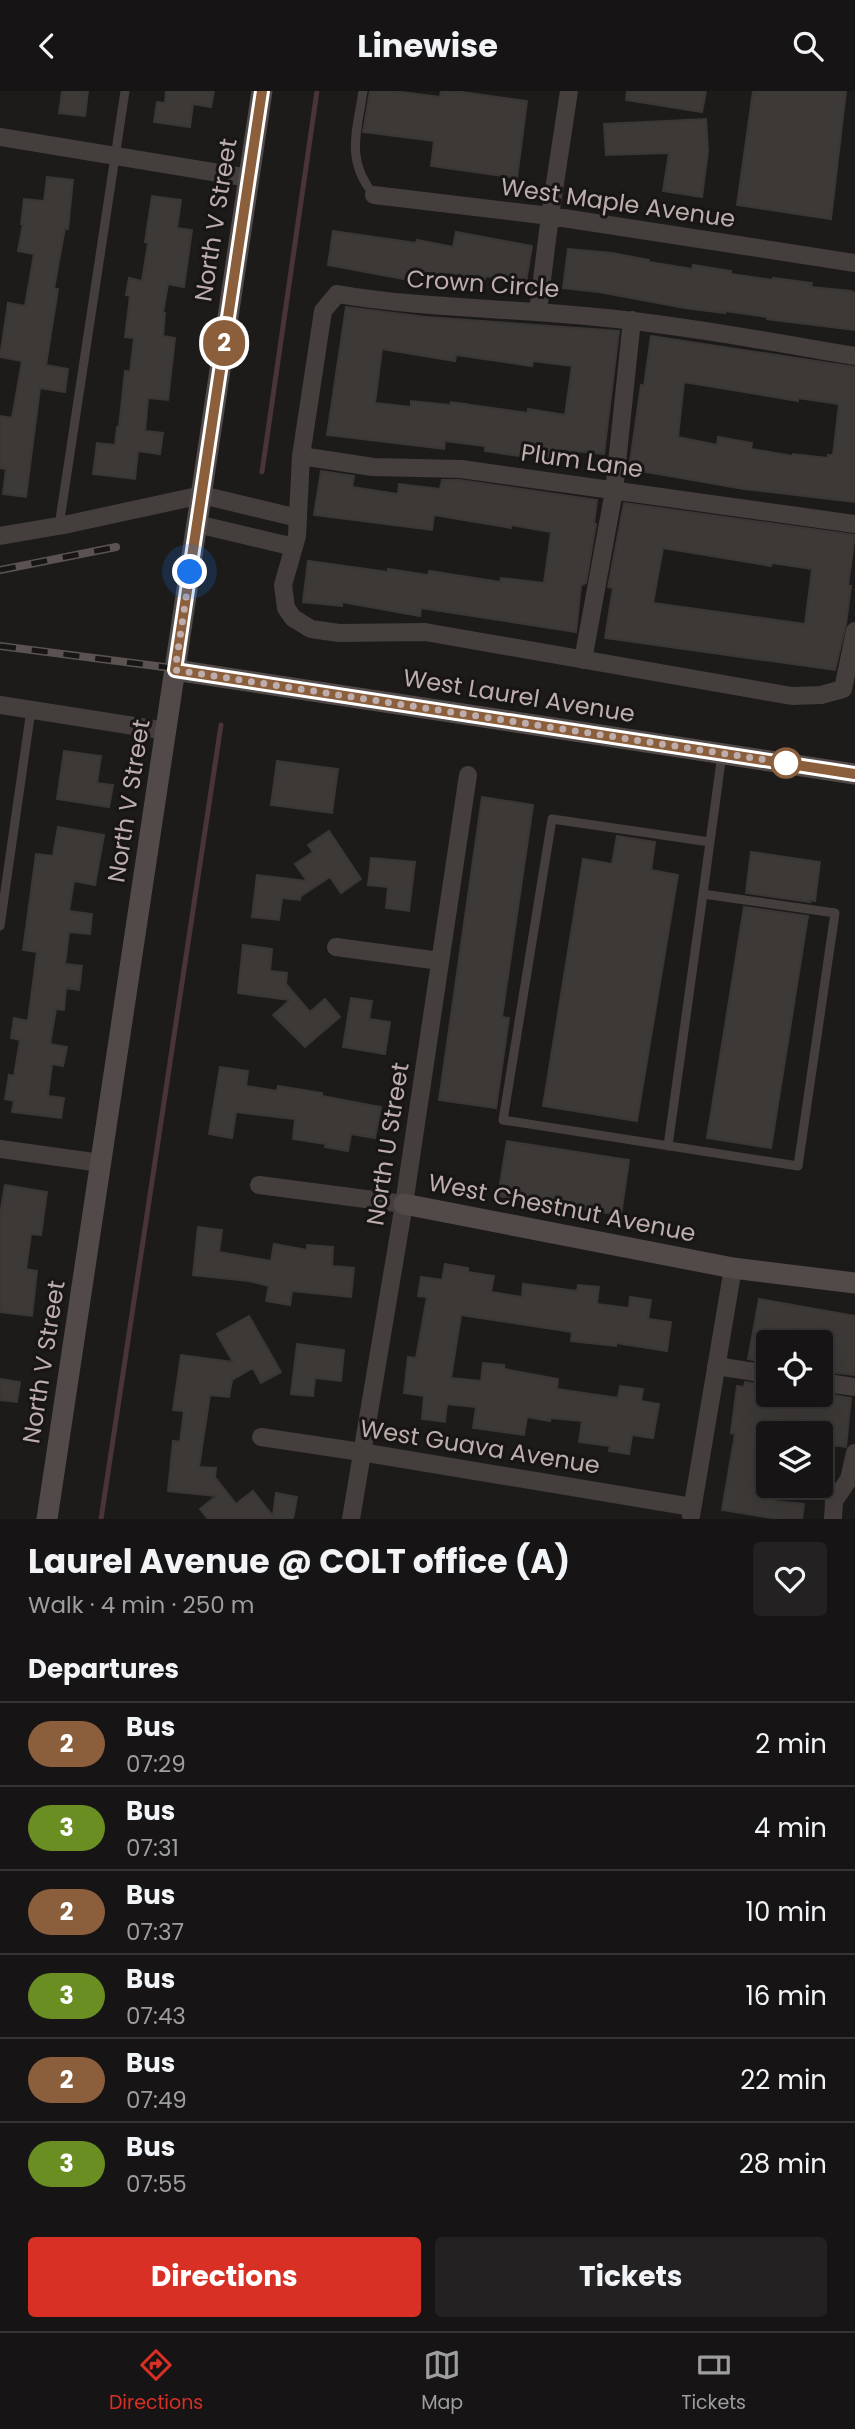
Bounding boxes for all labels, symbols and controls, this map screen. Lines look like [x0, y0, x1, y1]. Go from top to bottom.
text: Linewise [357, 23, 498, 68]
icon: back [28, 27, 66, 65]
icon: search [789, 27, 827, 65]
street label: North V Street [186, 136, 245, 304]
street label: West Maple Avenue [499, 170, 737, 235]
street label: Crown Circle [406, 262, 561, 305]
line badge: 2 [201, 320, 247, 366]
text: 2 [217, 326, 231, 359]
street label: Plum Lane [519, 436, 645, 485]
your location [172, 554, 207, 589]
street label: West Laurel Avenue [401, 661, 637, 730]
street label: North V Street [99, 717, 158, 885]
unlabelled marker [771, 748, 801, 778]
street label: North U Street [358, 1060, 417, 1228]
street label: West Chestnut Avenue [425, 1165, 699, 1250]
street label: North V Street [14, 1278, 73, 1446]
map controls [756, 1330, 833, 1498]
button: locate [756, 1330, 833, 1407]
street label: West Guava Avenue [358, 1411, 602, 1482]
button: layers [756, 1421, 833, 1498]
text: Laurel Avenue @ COLT office (A) [28, 1538, 570, 1585]
button: heart [753, 1542, 827, 1616]
text: Walk · 4 min · 250 m [28, 1589, 254, 1621]
text: Departures [28, 1651, 179, 1687]
text: Bus [126, 1709, 175, 1745]
text: 2 min [755, 1726, 827, 1762]
text: 2 [60, 1727, 73, 1760]
text: 07:29 [126, 1748, 186, 1780]
text: Bus [126, 1793, 175, 1829]
text: 4 min [754, 1810, 827, 1846]
text: 3 [59, 1811, 74, 1844]
text: 07:31 [126, 1832, 179, 1864]
text: Bus [126, 1877, 175, 1913]
text: 10 min [746, 1894, 827, 1930]
text: 2 [60, 1895, 73, 1928]
text: 07:37 [126, 1916, 184, 1948]
text: Bus [126, 1961, 175, 1997]
text: 16 min [745, 1978, 827, 2014]
text: 3 [59, 1979, 74, 2012]
text: 07:43 [126, 2000, 186, 2032]
text: Bus [126, 2045, 175, 2081]
text: 22 min [740, 2062, 827, 2098]
text: 2 [60, 2063, 73, 2096]
text: 07:49 [126, 2084, 187, 2116]
text: Bus [126, 2129, 175, 2165]
text: 28 min [739, 2146, 827, 2182]
text: 3 [59, 2147, 74, 2180]
text: 07:55 [126, 2168, 187, 2200]
button: Directions [28, 2237, 421, 2317]
button: Tickets [435, 2237, 827, 2317]
tab: Directions [109, 2346, 203, 2417]
tab: Map [421, 2346, 463, 2417]
tab: Tickets [681, 2346, 746, 2417]

